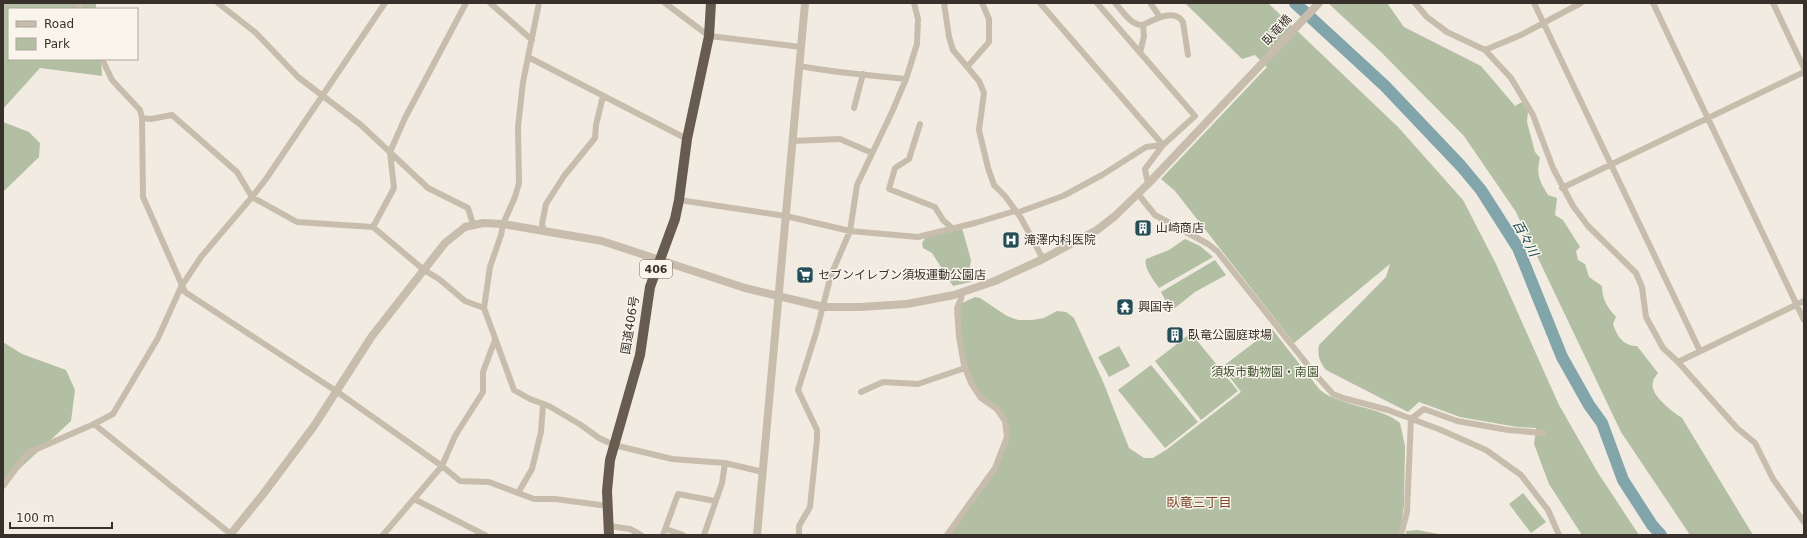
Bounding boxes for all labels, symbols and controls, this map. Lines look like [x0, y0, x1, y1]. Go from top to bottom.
legend [8, 8, 138, 60]
street label: 臥竜橋 [1260, 12, 1294, 48]
text: Road [44, 17, 74, 31]
text: Park [44, 37, 70, 51]
water label: 百々川 [1510, 217, 1542, 261]
building icon: 山崎商店 [1133, 218, 1153, 238]
place label: 山崎商店 [1156, 221, 1204, 235]
hospital icon: 滝澤内科医院 [1001, 230, 1021, 250]
place label: 滝澤内科医院 [1024, 233, 1096, 247]
road number: 406 [640, 260, 672, 278]
supermarket icon: セブンイレブン須坂運動公園店 [795, 265, 815, 285]
place label: セブンイレブン須坂運動公園店 [818, 268, 986, 282]
street label: 国道406号 [618, 295, 642, 355]
temple icon: 興国寺 [1115, 297, 1135, 317]
place label: 興国寺 [1138, 300, 1174, 314]
building icon: 臥竜公園庭球場 [1165, 325, 1185, 345]
place label: 臥竜公園庭球場 [1188, 328, 1272, 342]
park label: 須坂市動物園・南園 [1211, 365, 1319, 379]
district label: 臥竜三丁目 [1166, 495, 1232, 510]
scale bar [10, 504, 112, 530]
text: 100 m [16, 511, 54, 525]

